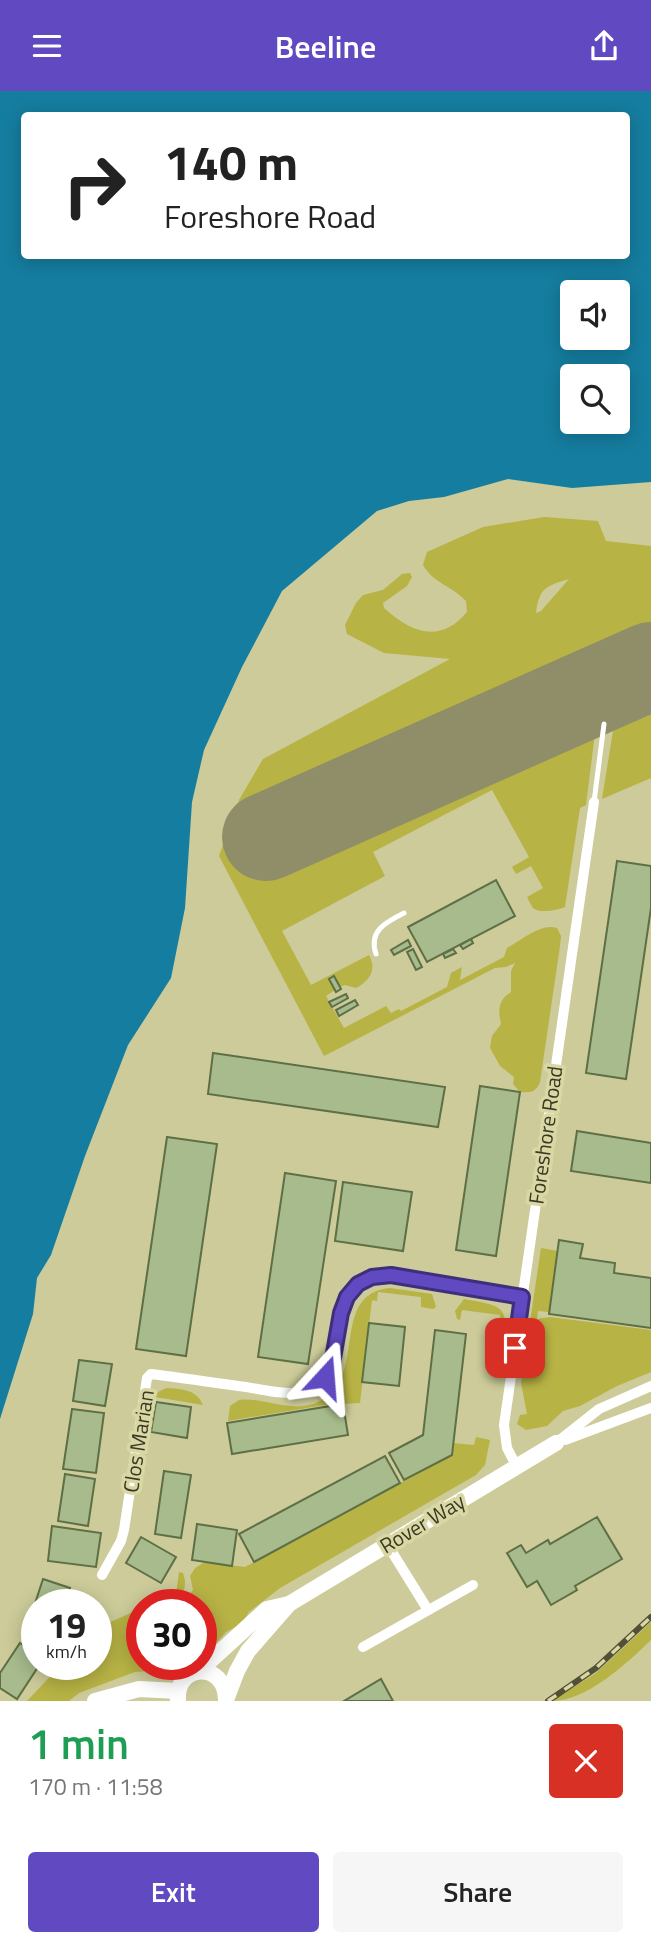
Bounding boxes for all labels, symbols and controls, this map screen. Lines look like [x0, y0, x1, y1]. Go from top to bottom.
text: Beeline [275, 22, 376, 70]
icon: menu [28, 27, 66, 65]
icon: share [585, 27, 623, 65]
text: 140 m [164, 124, 298, 199]
icon: right [49, 140, 140, 231]
text: Foreshore Road [164, 192, 376, 240]
map controls [560, 280, 630, 434]
button: sound [560, 280, 630, 350]
button: search [560, 364, 630, 434]
street label: Foreshore Road [519, 1064, 571, 1206]
pin [485, 1318, 545, 1378]
icon: arrive [496, 1329, 534, 1367]
position arrow [288, 1340, 362, 1414]
street label: Clos Marian [114, 1387, 162, 1495]
street label: Rover Way [373, 1485, 471, 1561]
speed limit sign: 30 [126, 1589, 217, 1680]
text: 19 [47, 1598, 86, 1652]
text: km/h [46, 1638, 87, 1665]
text: 1 min [28, 1711, 129, 1775]
button: close [549, 1724, 623, 1798]
text: 170 m · 11:58 [28, 1769, 163, 1804]
button: Exit [28, 1852, 319, 1932]
button: Share [333, 1852, 623, 1932]

